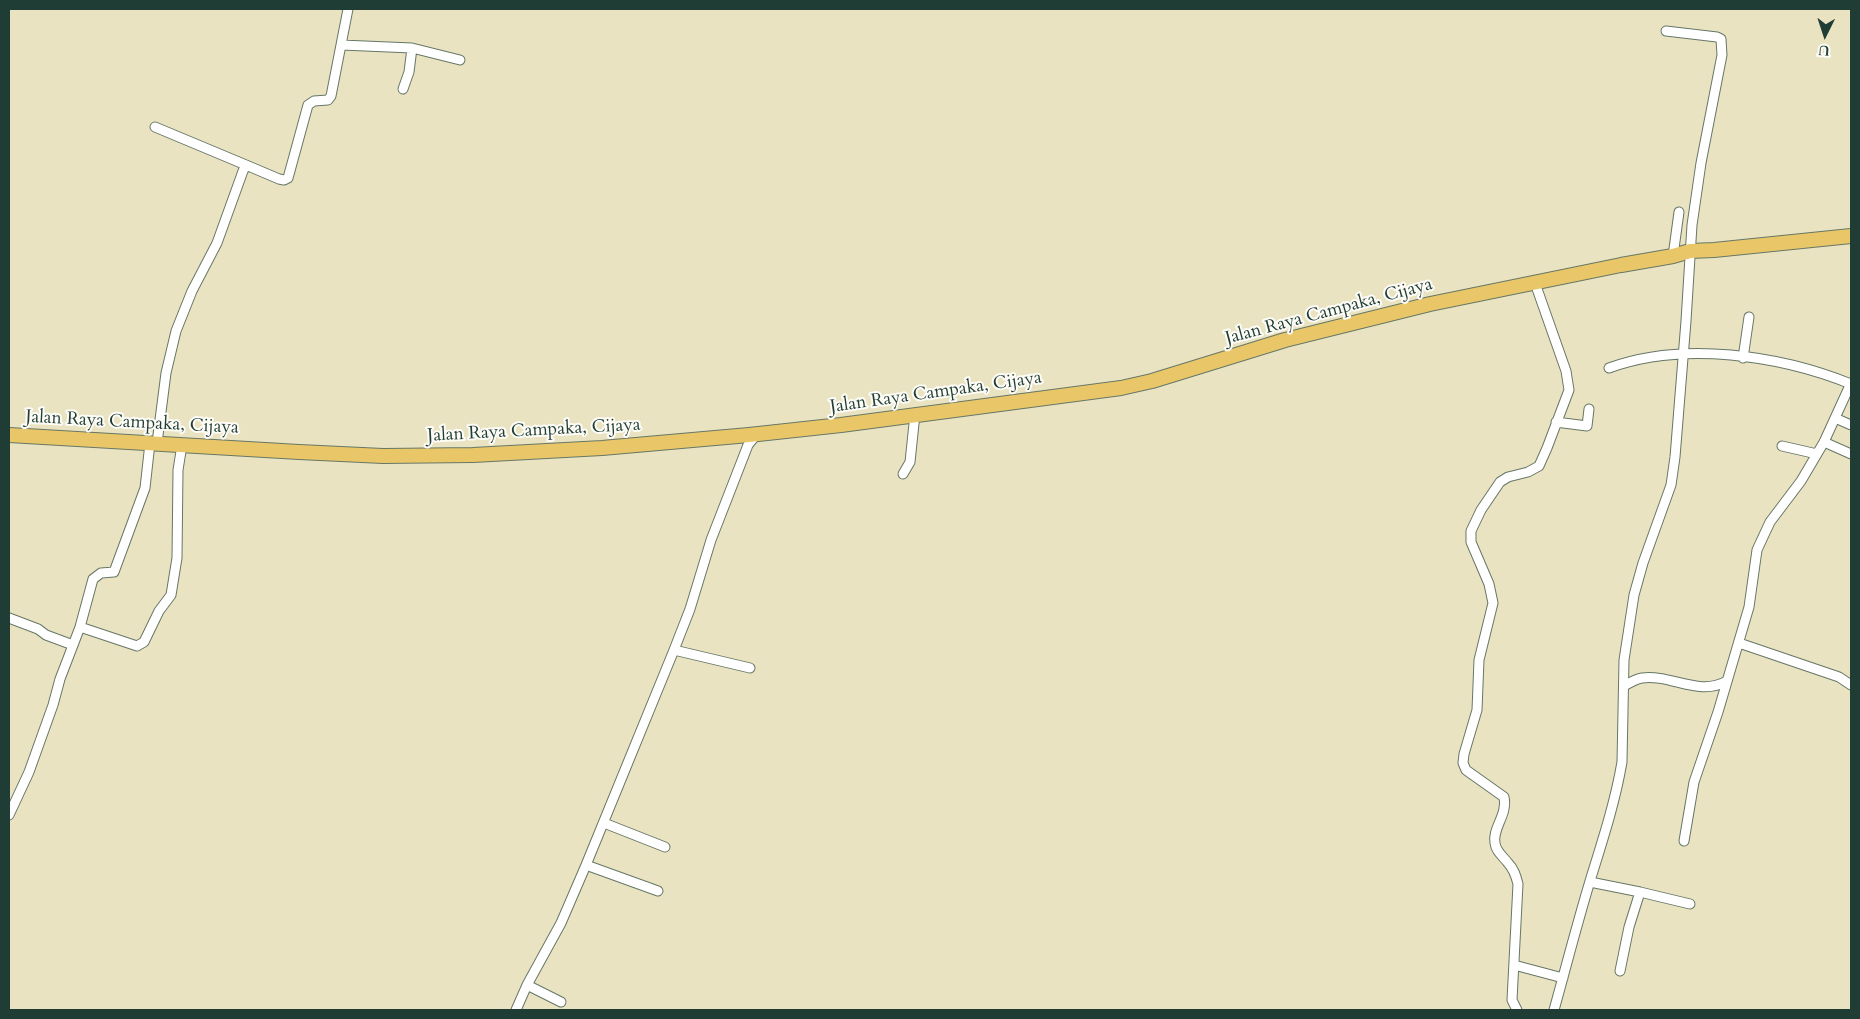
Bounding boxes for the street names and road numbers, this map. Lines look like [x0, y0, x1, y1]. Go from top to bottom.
street label: Jalan Raya Campaka, Cijaya [1223, 274, 1435, 350]
street label: Jalan Raya Campaka, Cijaya [829, 367, 1043, 419]
street label: Jalan Raya Campaka, Cijaya [25, 407, 239, 439]
street label: Jalan Raya Campaka, Cijaya [427, 415, 641, 447]

